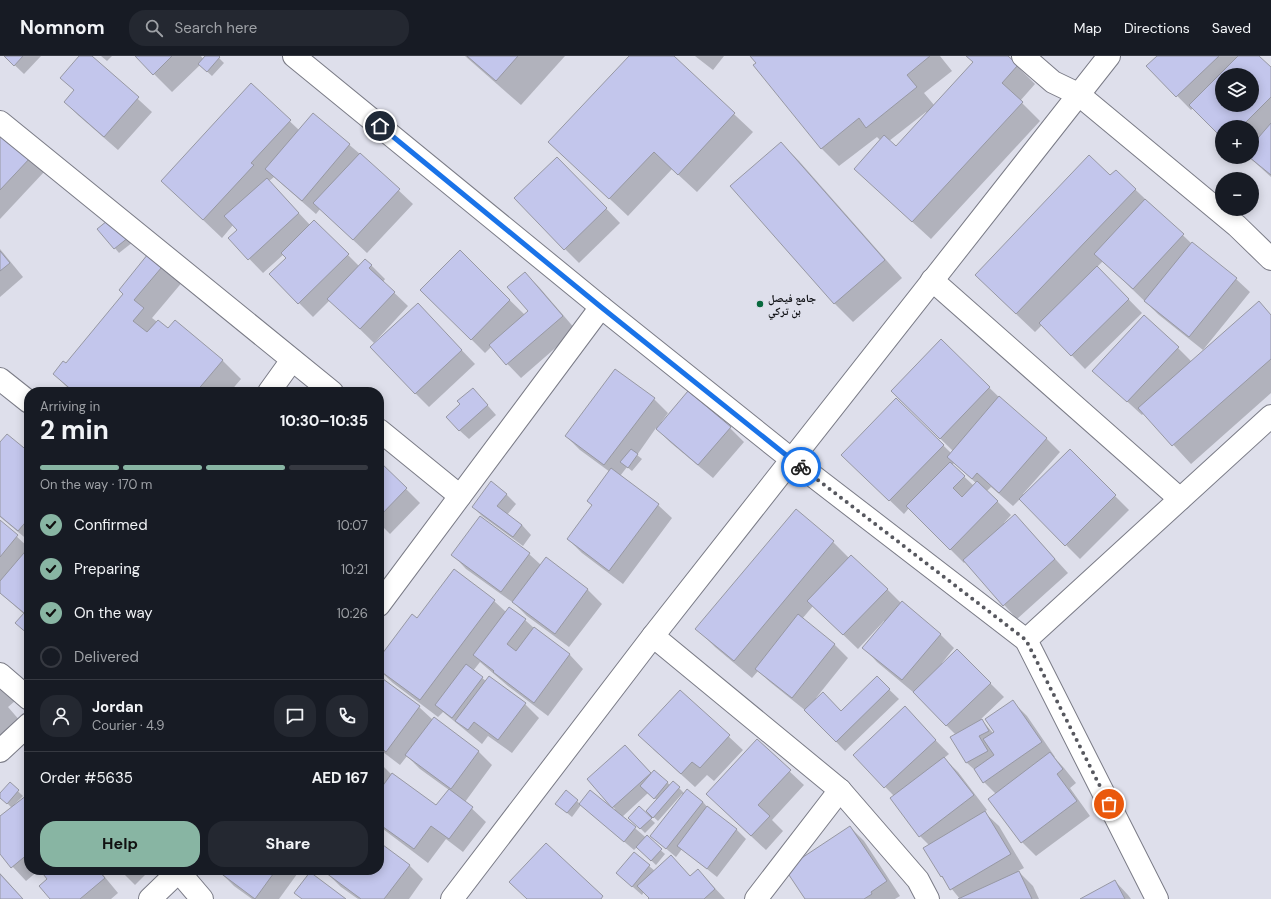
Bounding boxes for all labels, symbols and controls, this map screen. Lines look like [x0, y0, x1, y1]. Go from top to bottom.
search box [129, 10, 409, 46]
text: Nomnom [20, 15, 105, 40]
icon: search [143, 17, 165, 39]
text: Search here [175, 18, 257, 38]
text: Map [1074, 19, 1102, 37]
text: Directions [1124, 19, 1190, 37]
text: Saved [1212, 19, 1251, 37]
map controls [1215, 68, 1259, 216]
button: layers [1215, 68, 1259, 112]
pin [363, 109, 397, 143]
icon: home [369, 115, 391, 137]
button: + [1215, 120, 1259, 164]
button: − [1215, 172, 1259, 216]
place label: جامع فيصل بن تركي [768, 291, 816, 320]
marker: جامع فيصل بن تركي [755, 299, 765, 309]
text: Arriving in [40, 398, 100, 415]
text: 10:30–10:35 [280, 411, 368, 431]
text: 2 min [40, 413, 109, 447]
courier [781, 447, 821, 487]
icon: bike [790, 456, 812, 478]
text: On the way · 170 m [40, 476, 152, 493]
icon: check [40, 514, 62, 536]
text: Confirmed [74, 515, 148, 535]
text: 10:07 [337, 517, 368, 534]
icon: check [40, 558, 62, 580]
text: Preparing [74, 559, 140, 579]
text: 10:21 [341, 561, 368, 578]
icon: check [40, 602, 62, 624]
text: On the way [74, 603, 153, 623]
text: 10:26 [337, 605, 368, 622]
text: Delivered [74, 647, 139, 667]
button: person [40, 695, 82, 737]
button: chat [274, 695, 316, 737]
button: phone [326, 695, 368, 737]
text: Jordan [92, 697, 143, 717]
text: Courier · 4.9 [92, 717, 164, 734]
text: Order #5635 [40, 768, 133, 788]
text: AED 167 [312, 768, 368, 788]
pin [1092, 787, 1126, 821]
icon: bag [1098, 793, 1120, 815]
button: Help [40, 821, 200, 867]
button: Share [208, 821, 368, 867]

